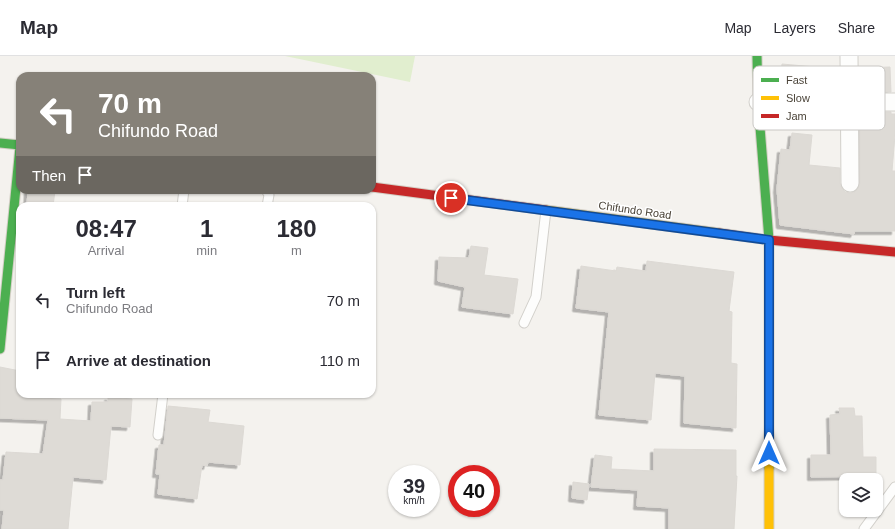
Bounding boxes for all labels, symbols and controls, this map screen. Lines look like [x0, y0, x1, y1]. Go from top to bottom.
text: Map [20, 17, 58, 38]
text: Map [724, 20, 752, 36]
text: Layers [774, 20, 816, 36]
text: Share [838, 20, 875, 36]
legend [753, 66, 885, 130]
text: Fast [786, 74, 807, 86]
icon: left [32, 88, 84, 140]
text: 70 m [98, 88, 162, 119]
text: Slow [786, 92, 810, 104]
text: Jam [786, 110, 807, 122]
text: Chifundo Road [98, 121, 218, 141]
icon: arrive [74, 164, 96, 186]
text: Then [32, 167, 66, 184]
pin [434, 181, 468, 215]
icon: arrive [440, 187, 462, 209]
street label: Chifundo Road [598, 199, 672, 221]
text: 08:47 [75, 215, 137, 242]
text: 1 [200, 215, 213, 242]
text: 180 [277, 215, 317, 242]
text: Arrival [88, 243, 125, 258]
text: min [196, 243, 217, 258]
text: m [291, 243, 302, 258]
text: Turn left [66, 284, 125, 301]
icon: left [32, 289, 54, 311]
text: 70 m [327, 292, 360, 309]
text: Chifundo Road [66, 301, 153, 316]
icon: arrive [32, 349, 54, 371]
text: Arrive at destination [66, 352, 211, 369]
text: 110 m [319, 352, 360, 369]
position arrow [748, 432, 790, 474]
speed limit sign: 40 [448, 465, 500, 517]
map controls [839, 473, 883, 517]
button: layers [839, 473, 883, 517]
text: 39 [403, 475, 425, 497]
text: km/h [403, 495, 425, 506]

